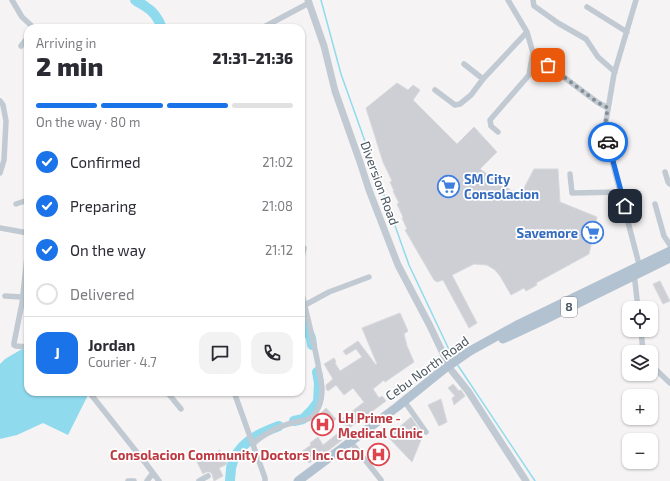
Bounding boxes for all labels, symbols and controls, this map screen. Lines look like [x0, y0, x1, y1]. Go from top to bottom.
text: Arriving in [36, 35, 96, 51]
pin [531, 48, 565, 82]
text: 21:31–21:36 [213, 49, 293, 67]
text: 2 min [36, 50, 103, 81]
icon: bag [537, 54, 559, 76]
text: On the way · 80 m [36, 114, 140, 130]
courier [588, 122, 628, 162]
icon: car [597, 131, 619, 153]
street label: Diversion Road [357, 139, 403, 227]
icon: check [36, 151, 58, 173]
text: Confirmed [70, 153, 141, 171]
text: 21:02 [262, 154, 293, 170]
place label: SM City Consolacion [464, 171, 539, 202]
supermarket icon: SM City Consolacion [436, 173, 462, 199]
pin [608, 189, 642, 223]
icon: check [36, 195, 58, 217]
icon: home [614, 195, 636, 217]
text: Preparing [70, 197, 136, 215]
text: 21:08 [262, 198, 293, 214]
supermarket icon: Savemore [580, 220, 606, 246]
place label: Savemore [517, 225, 578, 241]
icon: check [36, 239, 58, 261]
text: On the way [70, 241, 146, 259]
text: 21:12 [265, 242, 293, 258]
text: Delivered [70, 285, 135, 303]
road number: 8 [561, 297, 577, 317]
map controls [622, 301, 658, 469]
button: locate [622, 301, 658, 337]
button: chat [199, 332, 241, 374]
button: phone [251, 332, 293, 374]
street label: Cebu North Road [382, 332, 472, 404]
text: Jordan [88, 336, 135, 354]
text: J [54, 344, 60, 362]
button: layers [622, 345, 658, 381]
text: Courier · 4.7 [88, 354, 157, 370]
button: + [622, 389, 658, 425]
place label: LH Prime - Medical Clinic [338, 410, 423, 441]
hospital icon: LH Prime - Medical Clinic [310, 412, 336, 438]
button: − [622, 433, 658, 469]
hospital icon: Consolacion Community Doctors Inc. CCDI [366, 442, 392, 468]
place label: Consolacion Community Doctors Inc. CCDI [110, 447, 364, 463]

